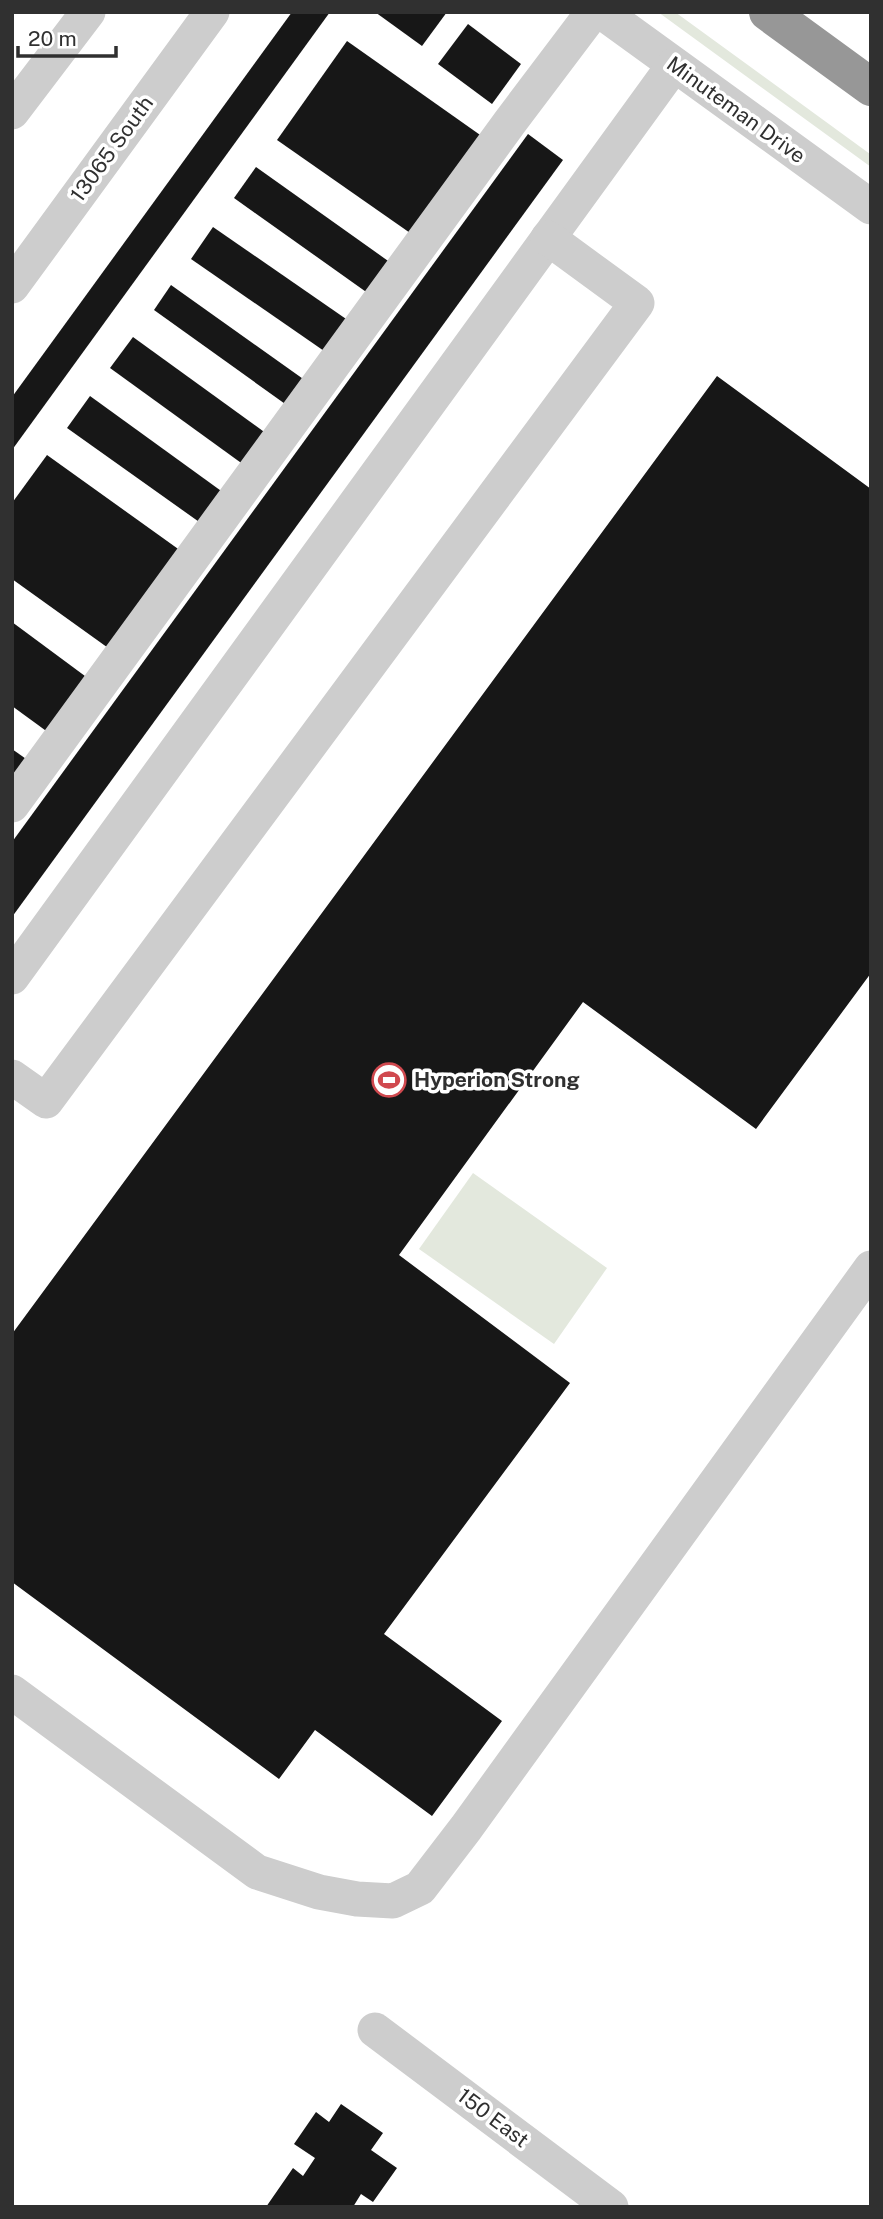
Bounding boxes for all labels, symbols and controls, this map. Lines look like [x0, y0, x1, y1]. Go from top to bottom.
scale bar [18, 14, 116, 58]
text: 20 m [28, 26, 77, 51]
street label: Minuteman Drive [662, 51, 810, 168]
street label: 13065 South [65, 91, 158, 206]
sports icon: Hyperion Strong [370, 1061, 408, 1099]
place label: Hyperion Strong [414, 1067, 580, 1092]
street label: 150 East [453, 2083, 534, 2153]

